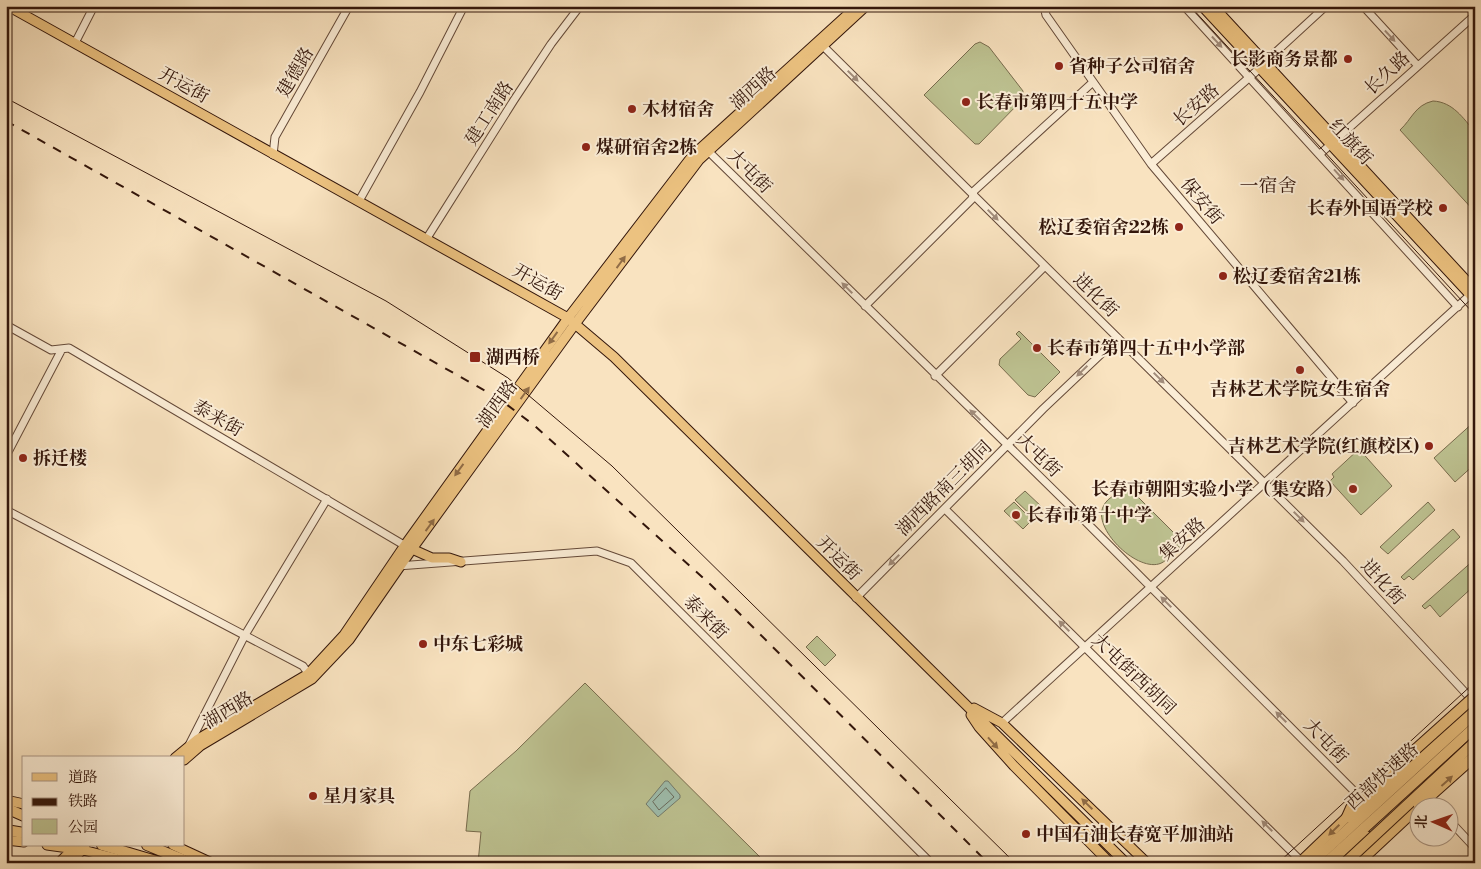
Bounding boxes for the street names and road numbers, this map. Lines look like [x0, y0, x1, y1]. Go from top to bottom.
street label: 建德路 [272, 43, 319, 101]
street label: 长久路 [1360, 47, 1415, 100]
street label: 开运街 [155, 62, 213, 109]
street label: 湖西路 [726, 62, 781, 115]
street label: 建工南路 [460, 77, 519, 150]
street label: 长安路 [1168, 79, 1224, 132]
street label: 红旗街 [1324, 115, 1377, 170]
street label: 大屯街 [722, 144, 777, 199]
street label: 保安街 [1175, 173, 1228, 229]
street label: 开运街 [509, 259, 567, 306]
street label: 进化街 [1068, 268, 1123, 322]
street label: 湖西路 [472, 376, 523, 433]
street label: 泰来街 [189, 395, 247, 442]
street label: 大屯街 [1011, 428, 1066, 482]
street label: 湖西路南三胡同 [892, 436, 997, 541]
street label: 集安路 [1155, 513, 1210, 566]
street label: 开运街 [811, 531, 866, 586]
street label: 进化街 [1356, 555, 1409, 610]
street label: 泰来街 [678, 590, 733, 645]
street label: 大屯街西胡同 [1087, 629, 1180, 720]
street label: 湖西路 [199, 687, 257, 734]
street label: 大屯街 [1299, 714, 1353, 769]
street label: 西部快速路 [1341, 738, 1423, 815]

